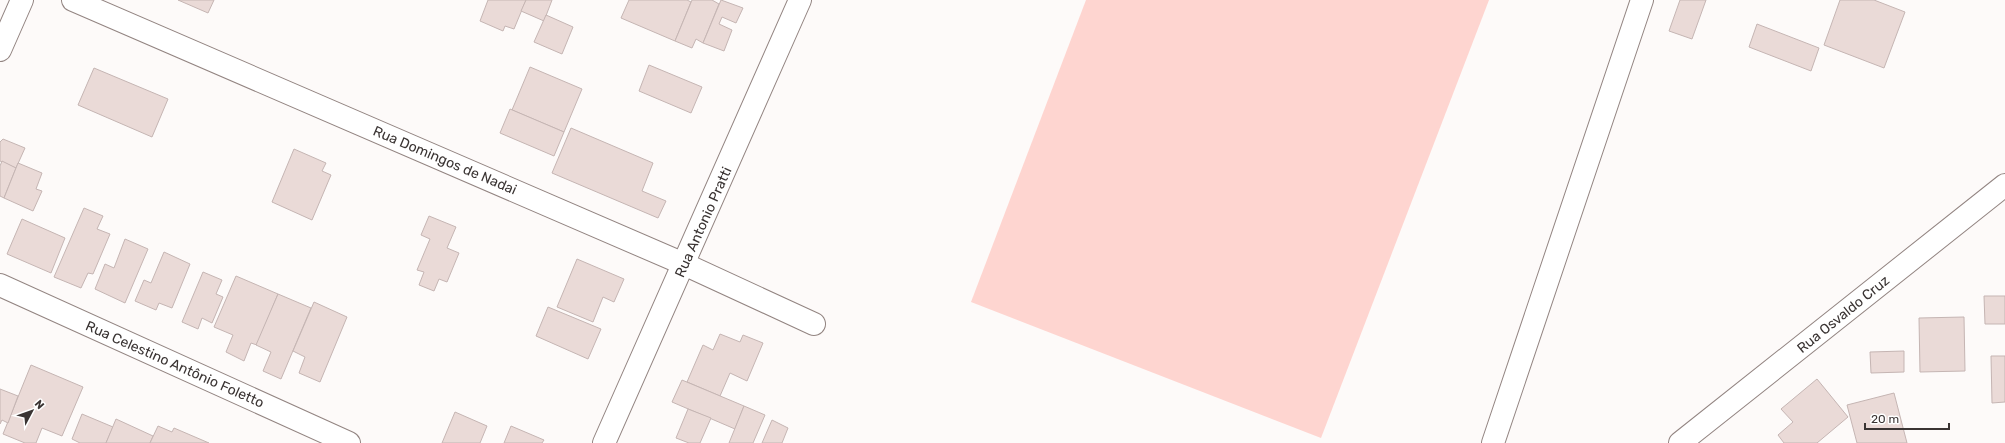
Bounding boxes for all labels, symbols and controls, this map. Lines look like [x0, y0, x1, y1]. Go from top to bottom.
street label: Rua Domingos de Nadai [370, 123, 519, 198]
street label: Rua Antonio Pratti [671, 164, 735, 280]
street label: Rua Osvaldo Cruz [1794, 272, 1893, 357]
street label: Rua Celestino Antônio Foletto [83, 317, 267, 412]
north arrow [12, 391, 52, 431]
text: N [32, 398, 47, 412]
scale bar [1865, 405, 1949, 431]
text: 20 m [1871, 412, 1899, 426]

